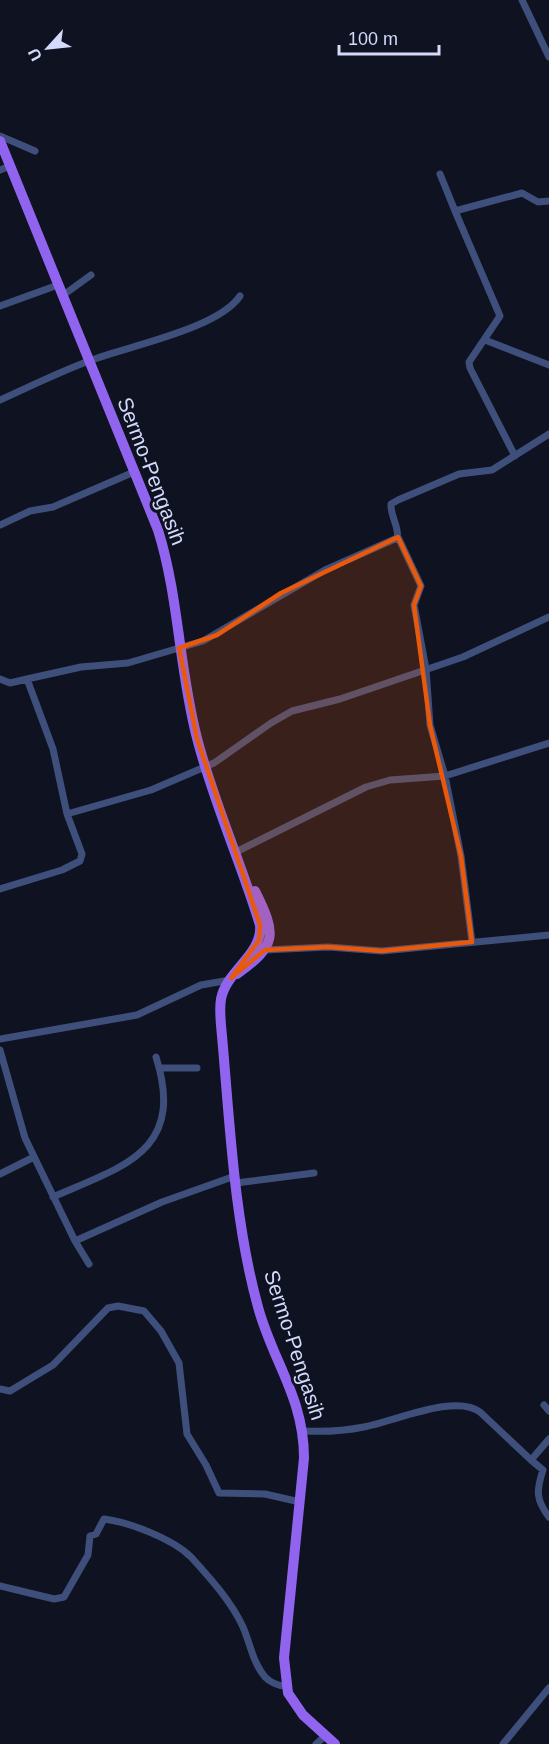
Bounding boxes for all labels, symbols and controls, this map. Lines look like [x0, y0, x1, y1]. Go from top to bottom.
north arrow [18, 18, 78, 78]
scale bar [339, 18, 440, 56]
text: 100 m [348, 29, 398, 49]
text: U [25, 46, 45, 64]
street label: Sermo-Pengasih [113, 394, 191, 548]
street label: Sermo-Pengasih [260, 1267, 330, 1423]

